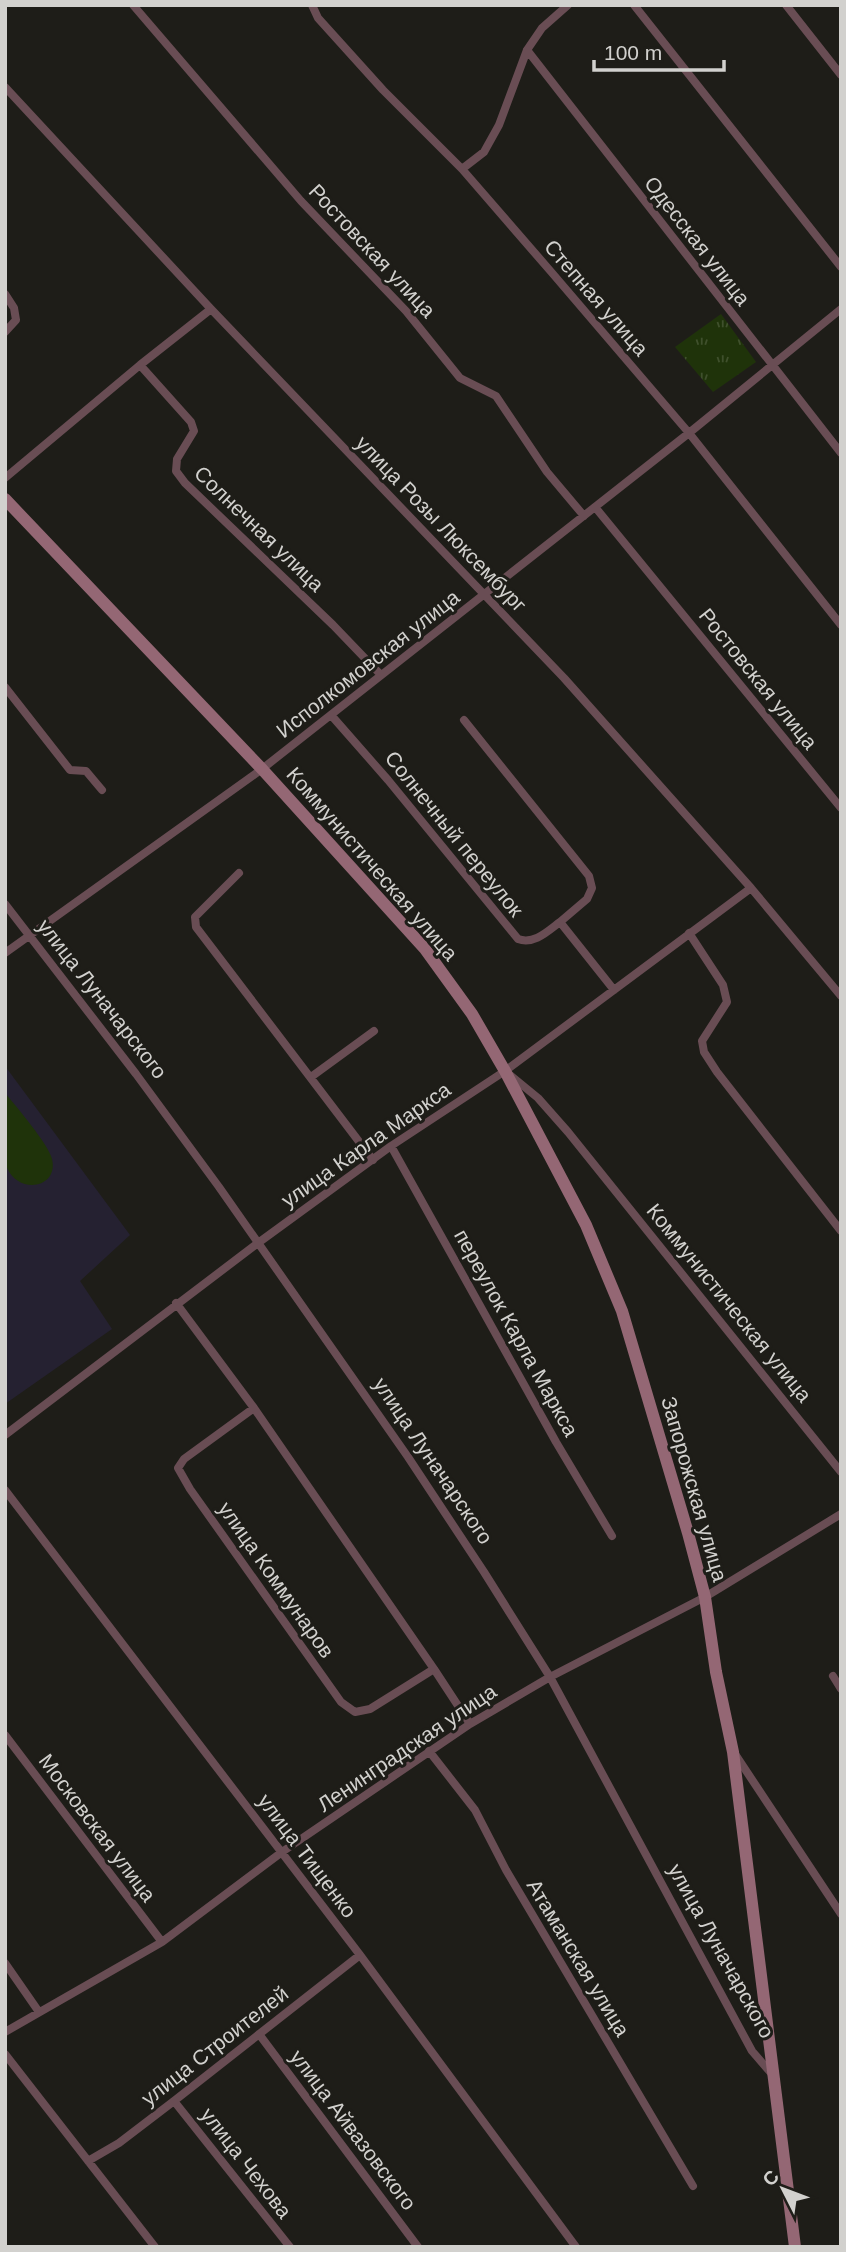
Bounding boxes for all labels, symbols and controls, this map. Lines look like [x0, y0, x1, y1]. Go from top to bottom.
scale bar [594, 28, 724, 72]
text: 100 m [604, 41, 662, 64]
street label: Одесская улица [640, 172, 755, 310]
street label: Ростовская улица [305, 179, 440, 322]
street label: Степная улица [540, 235, 653, 360]
street label: улица Розы Люксембург [351, 431, 532, 616]
street label: Солнечная улица [190, 461, 329, 596]
street label: Исполкомовская улица [272, 585, 464, 742]
street label: Ростовская улица [695, 604, 822, 754]
street label: Солнечный переулок [381, 746, 529, 922]
street label: Коммунистическая улица [282, 763, 463, 965]
street label: улица Луначарского [33, 915, 172, 1083]
street label: улица Карла Маркса [277, 1077, 455, 1212]
street label: Коммунистическая улица [642, 1199, 817, 1407]
street label: переулок Карла Маркса [450, 1225, 583, 1440]
street label: улица Луначарского [369, 1373, 498, 1548]
street label: Запорожская улица [657, 1394, 732, 1584]
street label: улица Коммунаров [214, 1497, 339, 1662]
street label: Ленинградская улица [313, 1679, 501, 1816]
street label: Московская улица [34, 1749, 161, 1906]
street label: улица Тищенко [253, 1789, 361, 1922]
street label: улица Луначарского [664, 1860, 779, 2042]
street label: Атаманская улица [522, 1875, 635, 2041]
street label: улица Строителей [137, 1981, 292, 2110]
street label: улица Айвазовского [286, 2045, 421, 2214]
street label: улица Чехова [196, 2103, 297, 2223]
north arrow [748, 2154, 818, 2224]
text: С [758, 2166, 783, 2190]

